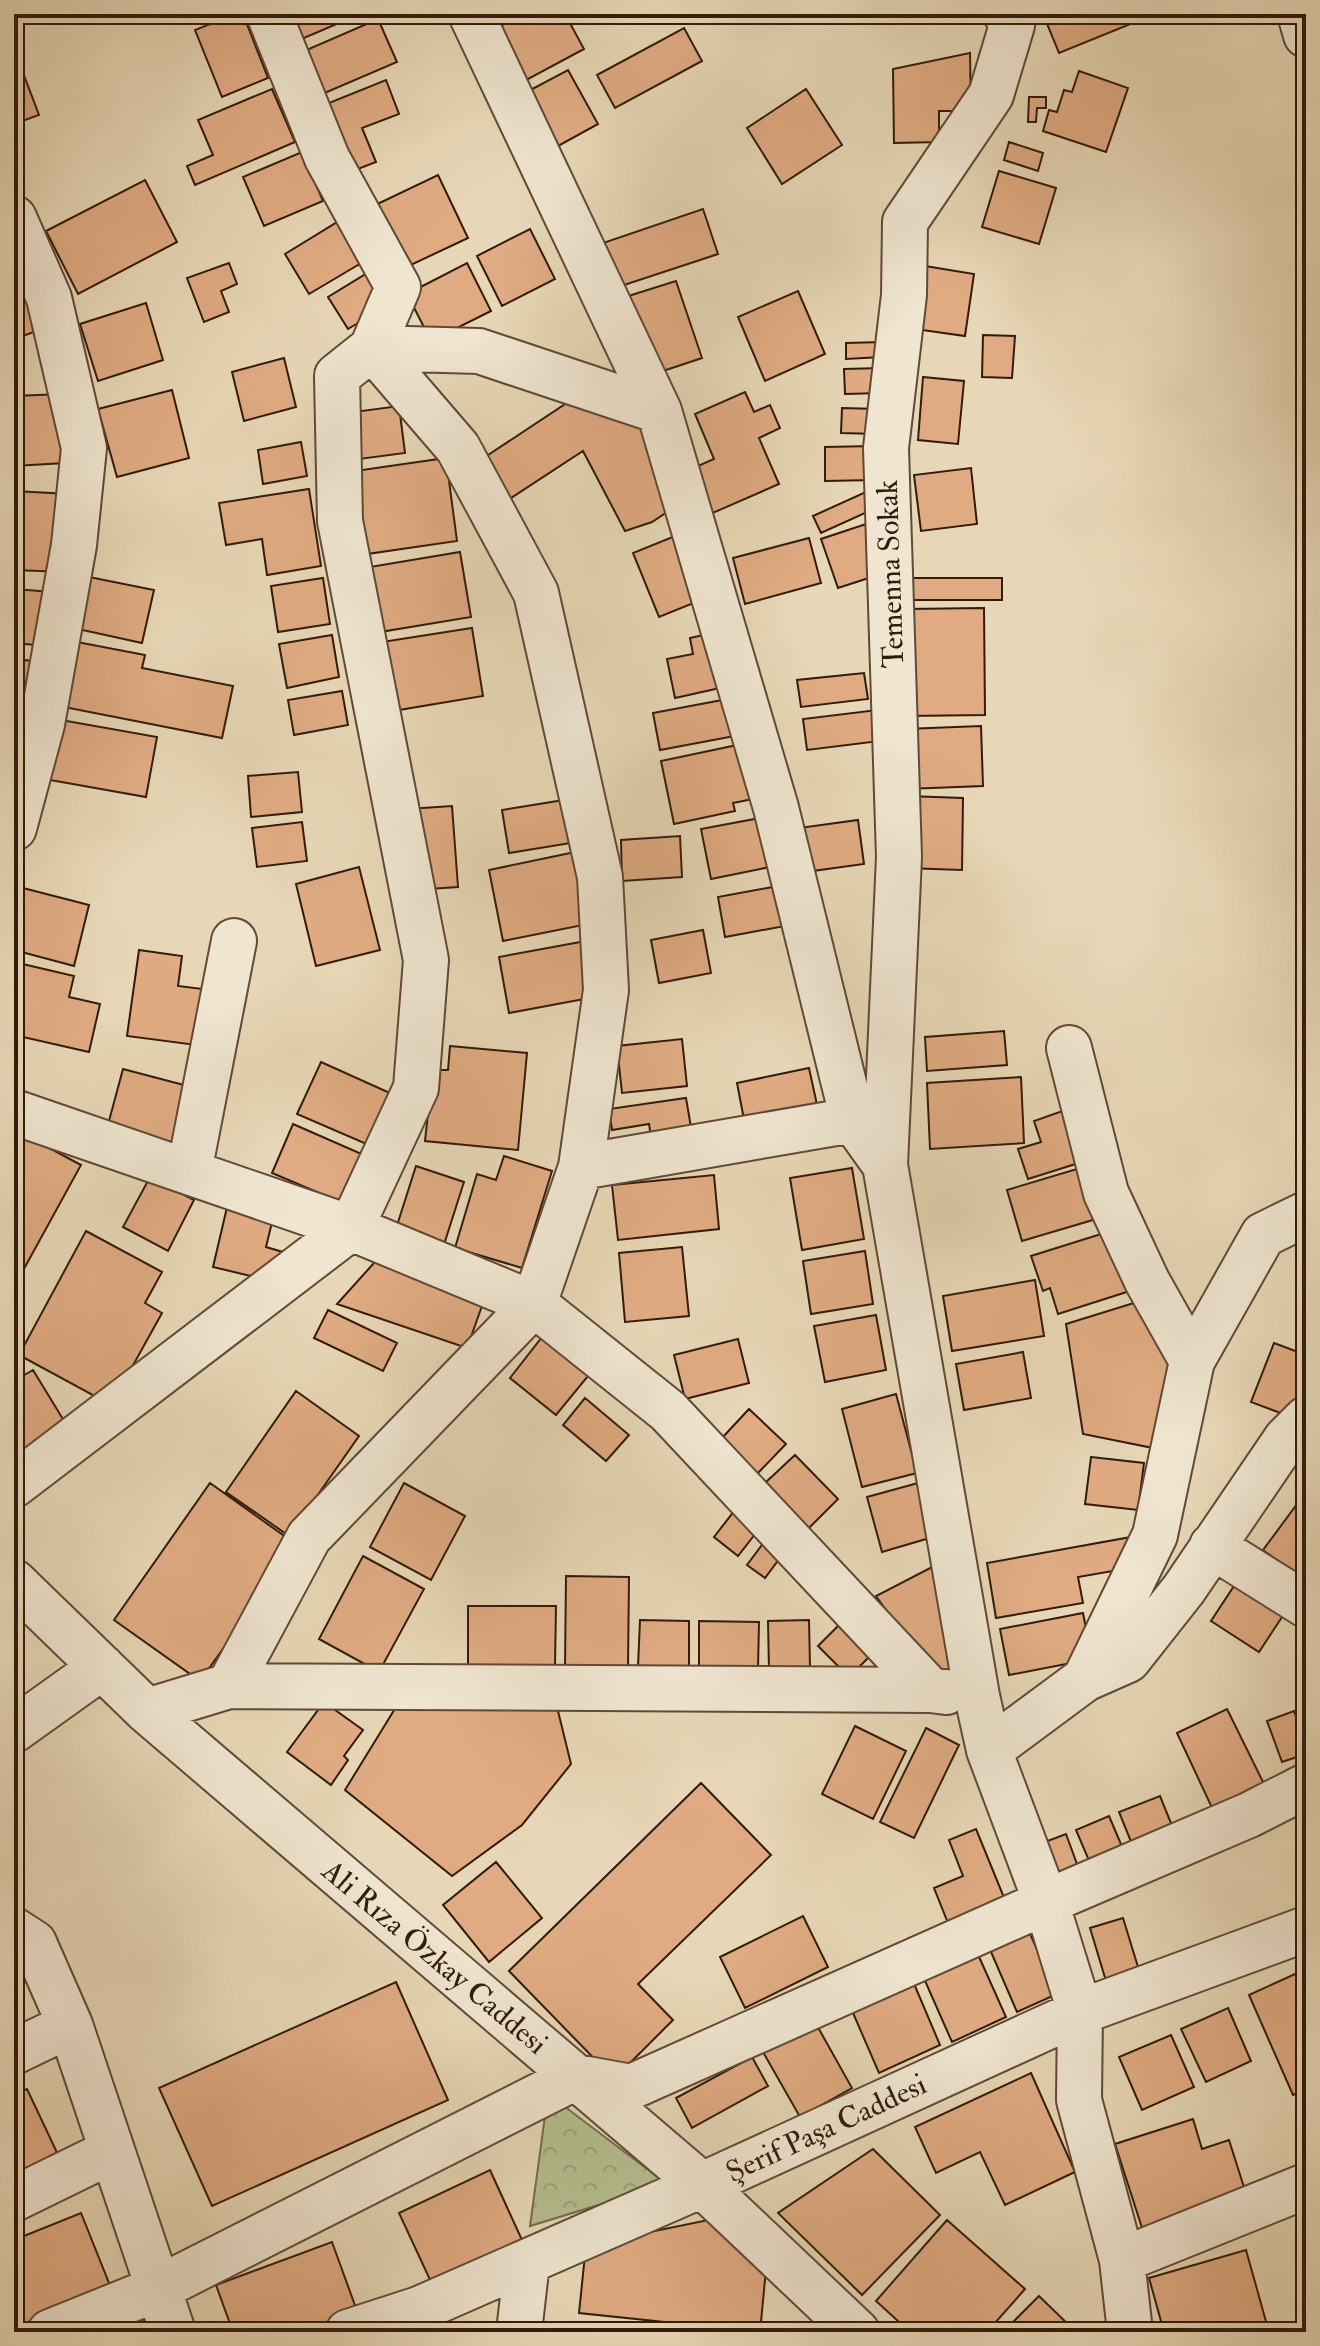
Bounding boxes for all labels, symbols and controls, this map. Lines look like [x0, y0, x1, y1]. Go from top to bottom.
street label: Temenna Sokak [869, 479, 912, 669]
street label: Ali Rıza Özkay Caddesi [314, 1852, 555, 2062]
street label: Şerif Paşa Caddesi [720, 2066, 932, 2191]

